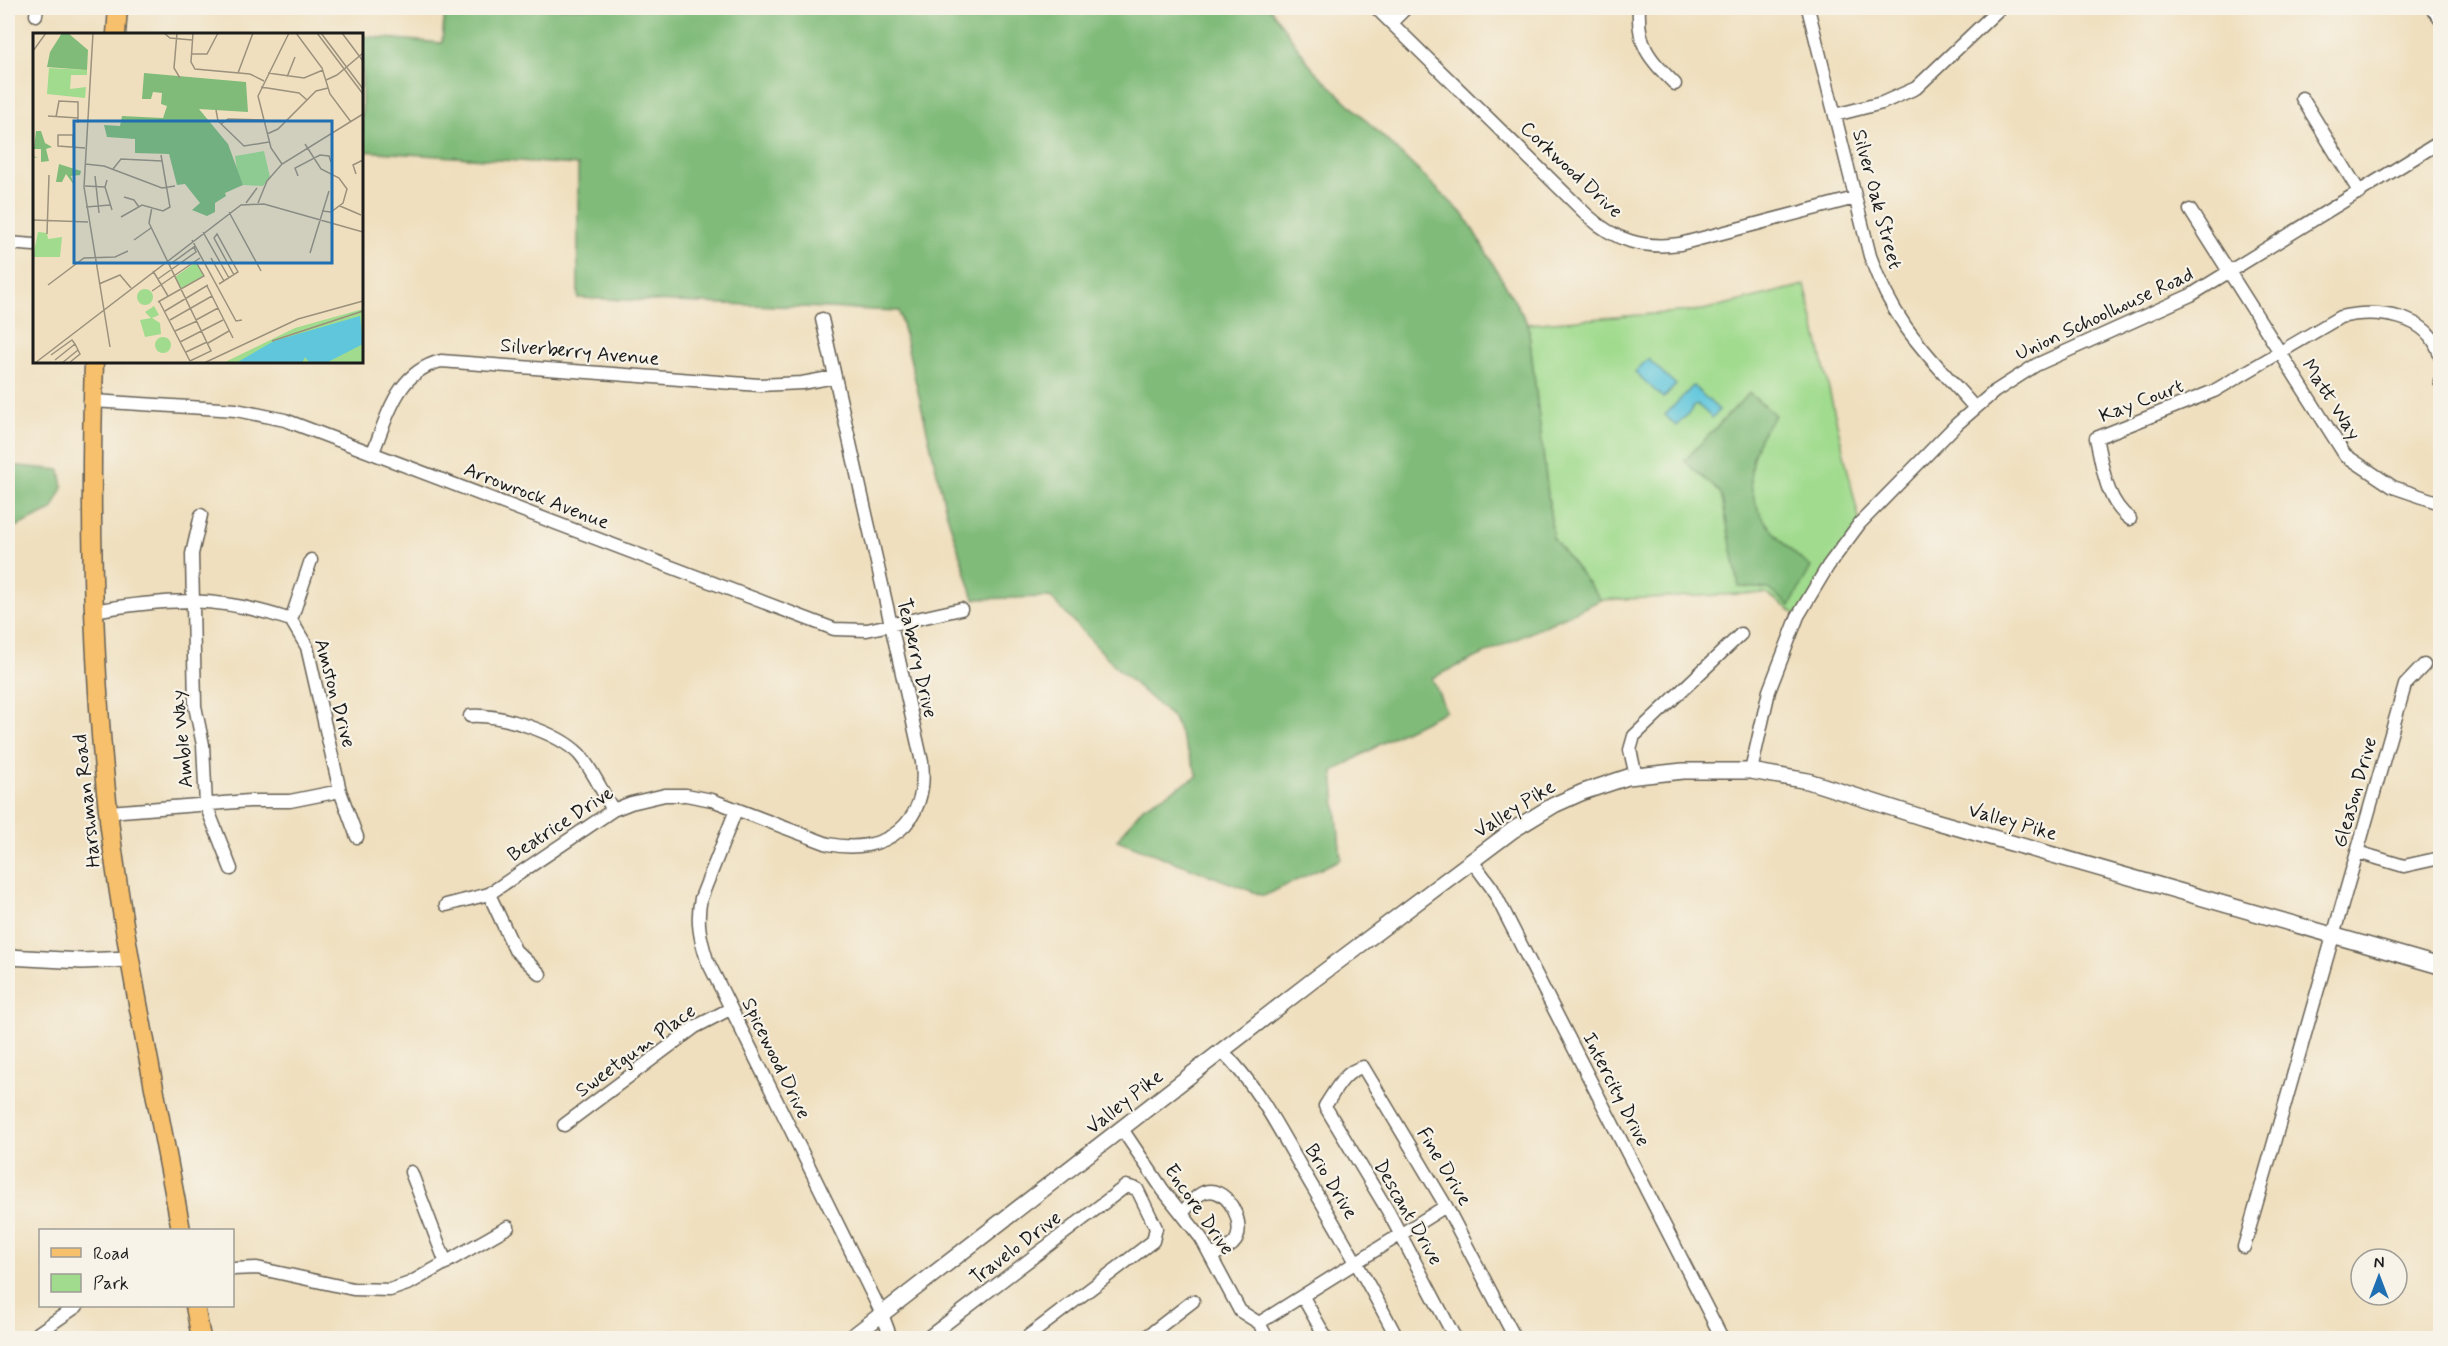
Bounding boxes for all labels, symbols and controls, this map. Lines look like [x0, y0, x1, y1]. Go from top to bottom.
inset map [33, 33, 363, 363]
street label: Corkwood Drive [1514, 115, 1628, 225]
street label: Silver Oak Street [1845, 127, 1908, 272]
street label: Union Schoolhouse Road [2011, 261, 2198, 368]
street label: Silverberry Avenue [499, 332, 661, 373]
street label: Matt Way [2294, 354, 2367, 446]
street label: Kay Court [2095, 373, 2188, 430]
street label: Arrowrock Avenue [460, 456, 613, 537]
street label: Teaberry Drive [890, 596, 943, 721]
street label: Amston Drive [307, 636, 362, 751]
street label: Amble Way [165, 689, 200, 789]
street label: Harshman Road [67, 733, 108, 869]
street label: Gleason Drive [2327, 734, 2384, 851]
street label: Valley Pike [1469, 774, 1561, 845]
street label: Beatrice Drive [502, 780, 619, 869]
street label: Valley Pike [1965, 797, 2060, 848]
street label: Spicewood Drive [735, 993, 817, 1124]
street label: Sweetgum Place [570, 998, 702, 1104]
street label: Intercity Drive [1575, 1028, 1656, 1151]
street label: Valley Pike [1081, 1063, 1169, 1141]
street label: Fine Drive [1410, 1122, 1478, 1211]
street label: Brio Drive [1298, 1139, 1364, 1225]
street label: Descant Drive [1367, 1155, 1449, 1270]
street label: Encore Drive [1157, 1159, 1240, 1261]
street label: Travelo Drive [965, 1205, 1067, 1292]
legend [39, 1229, 234, 1307]
text: Road [93, 1242, 129, 1266]
north arrow [2349, 1247, 2409, 1307]
text: N [2374, 1253, 2384, 1274]
text: Park [93, 1272, 129, 1296]

